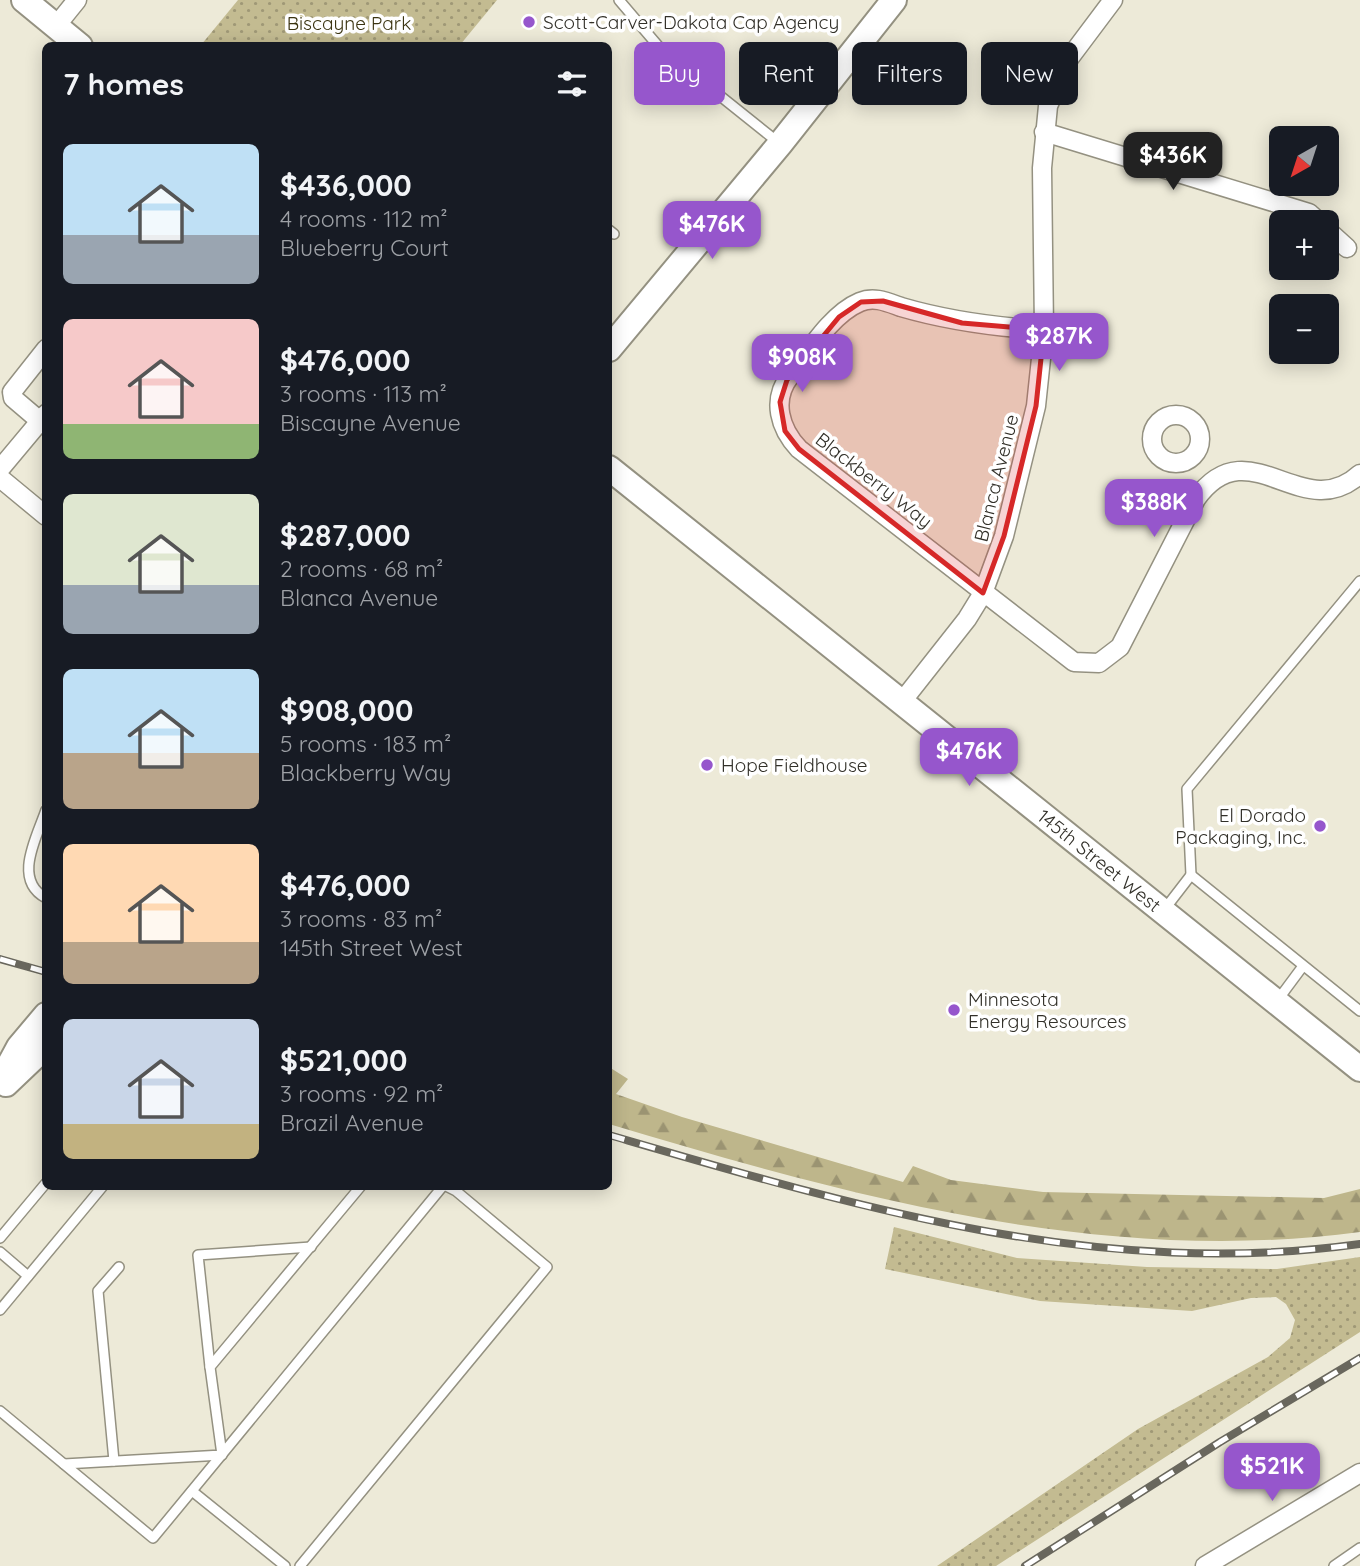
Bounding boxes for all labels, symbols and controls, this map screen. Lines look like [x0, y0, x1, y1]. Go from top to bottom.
place label: Scott-Carver-Dakota Cap Agency [543, 10, 839, 34]
park label: Biscayne Park [287, 11, 411, 35]
marker: Scott-Carver-Dakota Cap Agency [521, 14, 537, 30]
chip: Buy [634, 42, 725, 105]
chip: Rent [739, 42, 838, 105]
chip: Filters [852, 42, 967, 105]
chip: New [981, 42, 1078, 105]
text: 7 homes [63, 65, 184, 103]
icon: filters [553, 65, 591, 103]
north arrow [1269, 126, 1339, 196]
map controls [1269, 126, 1339, 364]
pin: $436K [1124, 132, 1222, 192]
text: $436K [1139, 140, 1207, 169]
text: $436,000 [280, 166, 412, 204]
icon: home [119, 172, 203, 256]
pin: $476K [663, 202, 761, 261]
text: 4 rooms · 112 m² [280, 204, 448, 233]
text: $476K [679, 209, 745, 238]
button: + [1269, 210, 1339, 280]
text: Blueberry Court [280, 233, 449, 262]
button: − [1269, 294, 1339, 364]
pin: $287K [1010, 314, 1108, 373]
text: $287K [1025, 321, 1093, 350]
pin: $908K [753, 334, 851, 394]
text: $476,000 [280, 341, 410, 379]
text: $908K [768, 342, 836, 371]
icon: home [119, 347, 203, 431]
text: 3 rooms · 113 m² [280, 379, 447, 408]
text: Biscayne Avenue [280, 408, 461, 437]
street label: Blanca Avenue [969, 412, 1023, 544]
street label: Blackberry Way [811, 427, 937, 533]
pin: $388K [1105, 480, 1203, 539]
text: $388K [1121, 487, 1187, 516]
text: $287,000 [280, 516, 411, 554]
icon: home [119, 522, 203, 606]
text: 2 rooms · 68 m² [280, 554, 443, 583]
text: Blanca Avenue [280, 583, 438, 612]
text: $908,000 [280, 691, 413, 729]
icon: home [119, 697, 203, 781]
pin: $476K [920, 728, 1018, 788]
text: 5 rooms · 183 m² [280, 729, 451, 758]
text: $476K [936, 736, 1002, 765]
place label: Hope Fieldhouse [721, 753, 868, 777]
marker: Hope Fieldhouse [699, 757, 715, 773]
text: Blackberry Way [280, 758, 451, 787]
place label: El Dorado Packaging, Inc. [1175, 803, 1306, 849]
street label: 145th Street West [1033, 804, 1166, 917]
marker: El Dorado Packaging, Inc. [1312, 818, 1328, 834]
text: $476,000 [280, 866, 410, 904]
icon: home [119, 872, 203, 956]
text: 3 rooms · 83 m² [280, 904, 442, 933]
text: 145th Street West [280, 933, 463, 962]
place label: Minnesota Energy Resources [968, 987, 1126, 1033]
marker: Minnesota Energy Resources [946, 1002, 962, 1018]
text: $521,000 [280, 1041, 407, 1079]
icon: home [119, 1047, 203, 1131]
text: 3 rooms · 92 m² [280, 1079, 443, 1108]
text: Brazil Avenue [280, 1108, 424, 1137]
pin: $521K [1223, 1444, 1321, 1503]
text: $521K [1240, 1451, 1304, 1480]

